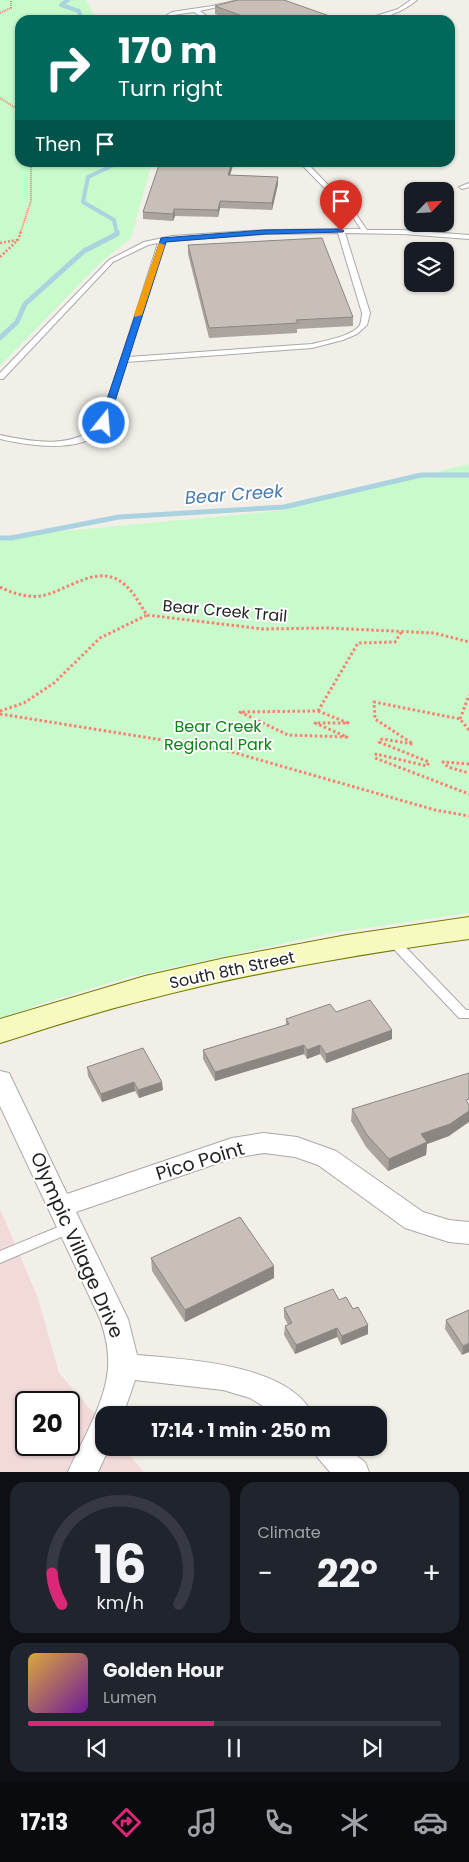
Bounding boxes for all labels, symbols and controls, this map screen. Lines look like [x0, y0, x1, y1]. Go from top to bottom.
text: 170 m [118, 26, 217, 75]
icon: right [35, 35, 100, 100]
text: Turn right [118, 73, 223, 104]
icon: arrive [91, 130, 119, 158]
text: Then [35, 131, 81, 158]
pin [320, 180, 362, 231]
north arrow [404, 182, 454, 232]
map controls [404, 182, 454, 292]
icon: arrive [327, 187, 355, 215]
button: layers [404, 242, 454, 292]
position arrow [77, 396, 129, 448]
water label: Bear Creek [184, 478, 285, 510]
street label: Bear Creek Trail [162, 594, 288, 628]
park label: Bear Creek Regional Park [164, 715, 273, 756]
street label: South 8th Street [167, 945, 297, 995]
street label: Pico Point [152, 1135, 248, 1187]
street label: Olympic Village Drive [24, 1148, 130, 1342]
speed limit sign: 20 [15, 1391, 80, 1456]
text: 17:14 · 1 min · 250 m [151, 1417, 331, 1444]
text: Climate [258, 1521, 321, 1544]
text: 16 [93, 1528, 146, 1601]
text: 22° [317, 1547, 378, 1600]
text: − [258, 1554, 273, 1593]
text: + [422, 1554, 441, 1593]
text: km/h [96, 1590, 144, 1615]
text: Golden Hour [103, 1657, 224, 1684]
text: Lumen [103, 1686, 157, 1709]
icon: previous [83, 1734, 111, 1762]
icon: pause [220, 1734, 248, 1762]
icon: next [358, 1734, 386, 1762]
icon: directions [109, 1805, 144, 1840]
icon: music [185, 1805, 220, 1840]
icon: phone [261, 1805, 296, 1840]
icon: climate [337, 1805, 372, 1840]
icon: car [413, 1805, 448, 1840]
text: 17:13 [21, 1807, 68, 1838]

